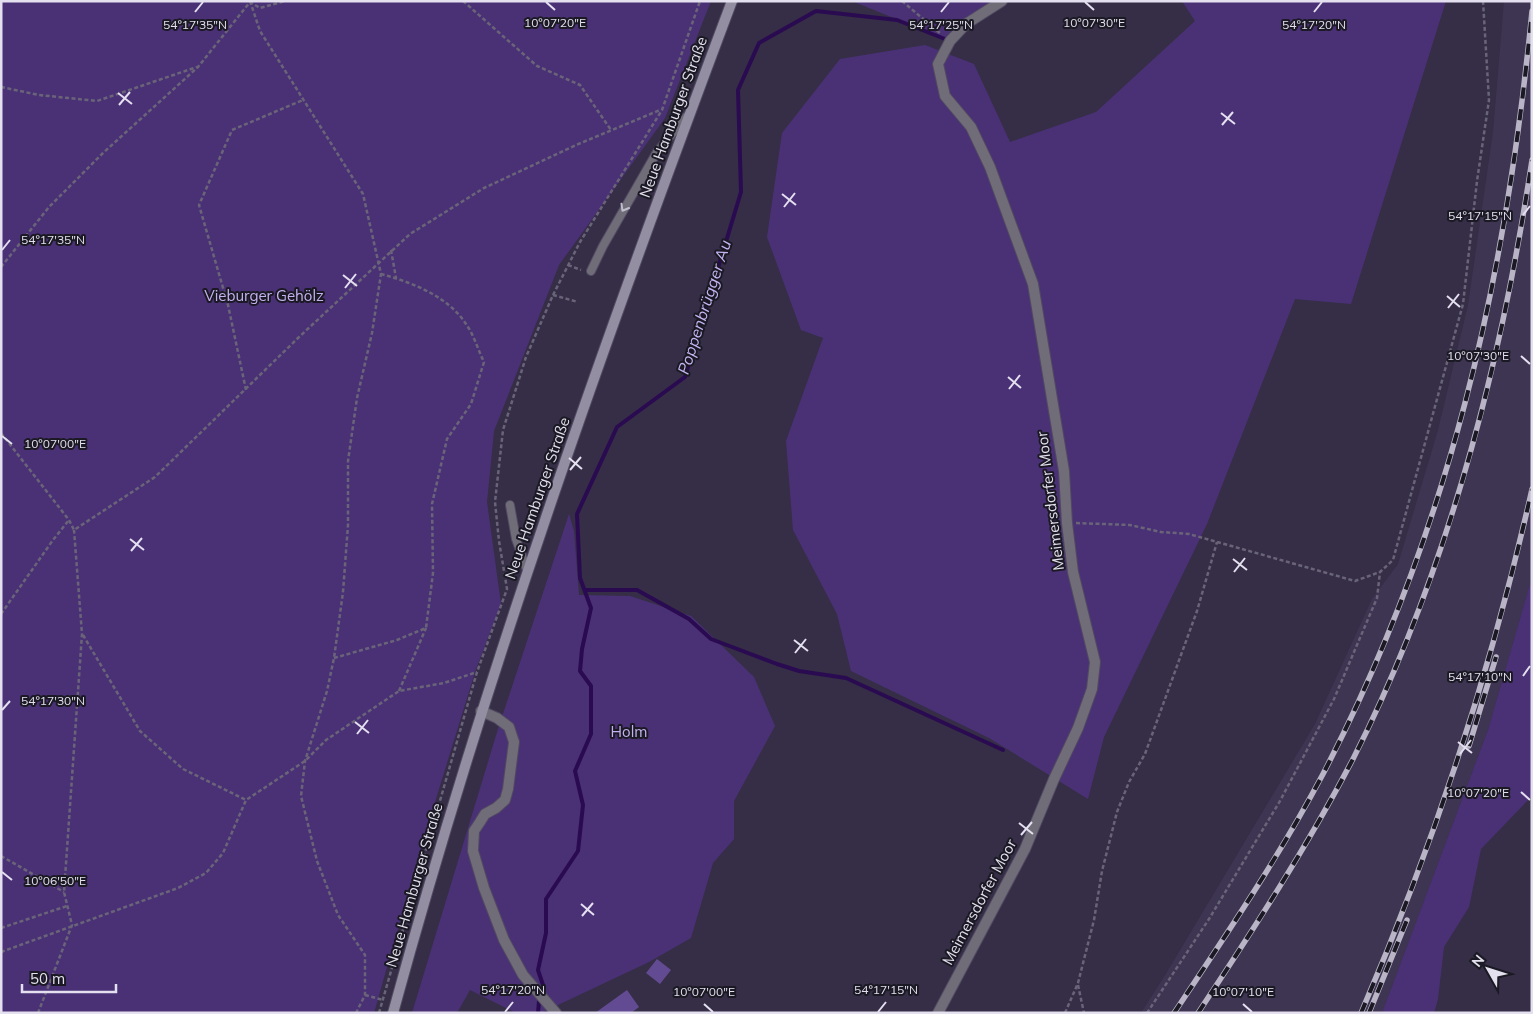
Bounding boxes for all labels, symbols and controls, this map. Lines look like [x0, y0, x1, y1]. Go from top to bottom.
text: 10°07'20"E [524, 15, 586, 30]
text: 10°07'30"E [1063, 15, 1125, 30]
text: 54°17'35"N [163, 17, 227, 32]
text: 54°17'25"N [909, 17, 973, 32]
text: 54°17'20"N [1282, 17, 1346, 32]
street label: Neue Hamburger Straße [635, 34, 711, 200]
one-way arrow [621, 203, 631, 212]
text: 54°17'15"N [1448, 208, 1512, 223]
text: 54°17'35"N [21, 232, 85, 247]
water label: Poppenbrügger Au [673, 237, 735, 377]
park label: Vieburger Gehölz [204, 286, 324, 305]
text: 10°07'30"E [1447, 348, 1509, 363]
street label: Neue Hamburger Straße [500, 415, 574, 581]
street label: Meimersdorfer Moor [1032, 430, 1068, 572]
text: 10°07'00"E [24, 436, 86, 451]
text: 54°17'10"N [1448, 669, 1512, 684]
text: 54°17'30"N [21, 693, 85, 708]
park label: Holm [611, 722, 647, 741]
text: 10°07'20"E [1447, 785, 1509, 800]
street label: Neue Hamburger Straße [381, 801, 447, 969]
street label: Meimersdorfer Moor [938, 835, 1021, 968]
text: 10°06'50"E [24, 873, 86, 888]
north arrow [1463, 944, 1513, 994]
text: N [1468, 951, 1488, 971]
scale bar [22, 962, 116, 994]
text: 50 m [30, 969, 65, 988]
text: 54°17'20"N [481, 982, 545, 997]
text: 54°17'15"N [854, 982, 918, 997]
text: 10°07'00"E [673, 984, 735, 999]
text: 10°07'10"E [1212, 984, 1274, 999]

